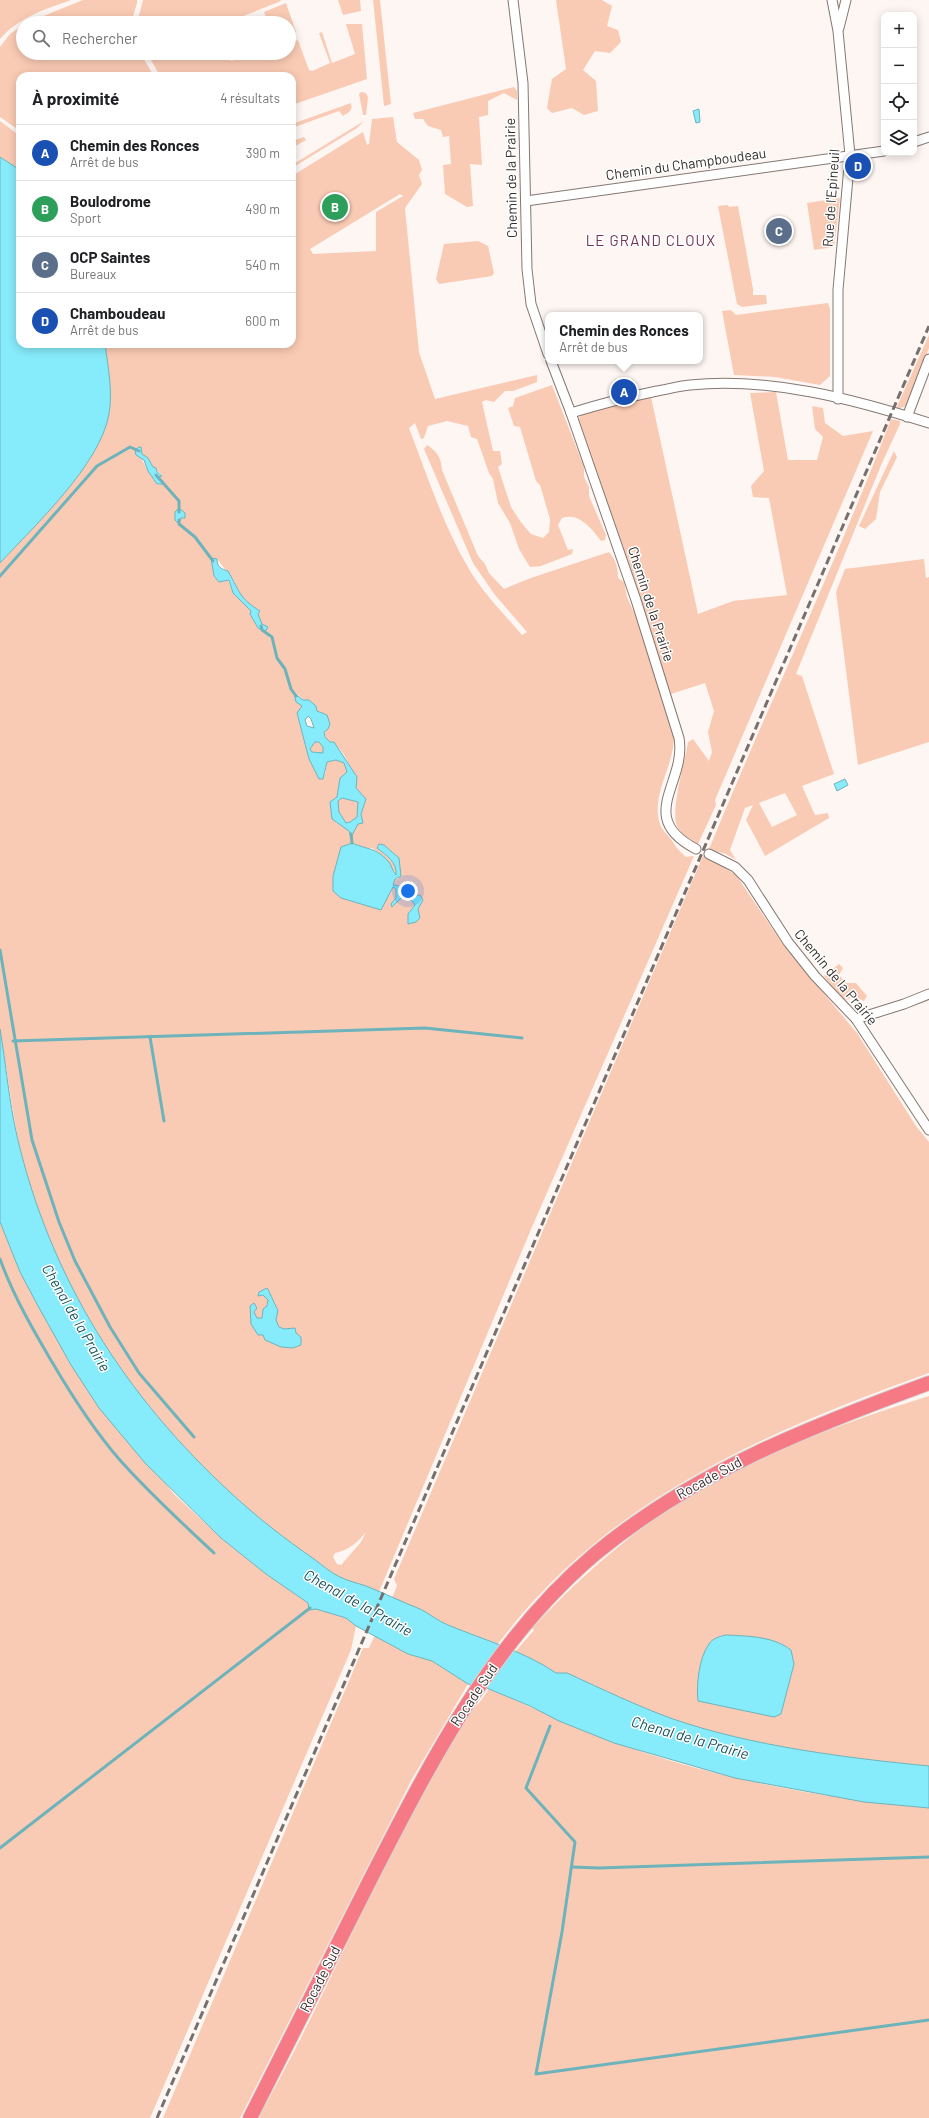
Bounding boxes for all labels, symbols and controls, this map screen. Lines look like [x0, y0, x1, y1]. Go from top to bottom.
map controls [881, 12, 917, 156]
button: + [881, 12, 917, 48]
search box [16, 16, 296, 60]
icon: search [30, 27, 52, 49]
text: Rechercher [62, 29, 138, 47]
button: − [881, 48, 917, 84]
button: locate [881, 84, 917, 120]
text: À proximité [32, 88, 119, 108]
text: 4 résultats [220, 90, 280, 106]
street label: Chemin de la Prairie [501, 118, 520, 238]
button: layers [881, 120, 917, 156]
text: Chemin des Ronces [70, 136, 199, 154]
street label: Chemin du Champboudeau [605, 144, 767, 183]
text: A [41, 145, 49, 161]
text: 390 m [246, 145, 280, 161]
street label: Rue de l'Epineuil [819, 148, 842, 248]
pin: D [845, 151, 871, 181]
text: Arrêt de bus [70, 154, 138, 170]
text: Boulodrome [70, 192, 151, 210]
pin: B [322, 192, 348, 222]
text: B [41, 201, 49, 217]
text: 490 m [245, 201, 280, 217]
text: Sport [70, 210, 101, 226]
pin: C [766, 216, 792, 246]
district label: LE GRAND CLOUX [586, 231, 716, 249]
text: OCP Saintes [70, 248, 150, 266]
text: C [41, 257, 49, 273]
text: 540 m [245, 257, 280, 273]
text: Bureaux [70, 266, 116, 282]
text: Chamboudeau [70, 304, 165, 322]
popup [545, 312, 703, 364]
text: D [41, 313, 49, 329]
text: 600 m [245, 313, 280, 329]
text: Chemin des Ronces [559, 321, 689, 339]
text: Arrêt de bus [70, 322, 138, 338]
text: Arrêt de bus [559, 339, 628, 355]
pin: A [611, 377, 637, 407]
street label: Chemin de la Prairie [625, 544, 678, 664]
your location [398, 881, 418, 901]
street label: Chemin de la Prairie [791, 925, 882, 1028]
water label: Chenal de la Prairie [39, 1260, 115, 1375]
street label: Rocade Sud [673, 1453, 744, 1502]
water label: Chenal de la Prairie [301, 1565, 416, 1640]
street label: Rocade Sud [446, 1660, 501, 1729]
water label: Chenal de la Prairie [629, 1712, 751, 1762]
street label: Rocade Sud [296, 1943, 343, 2015]

